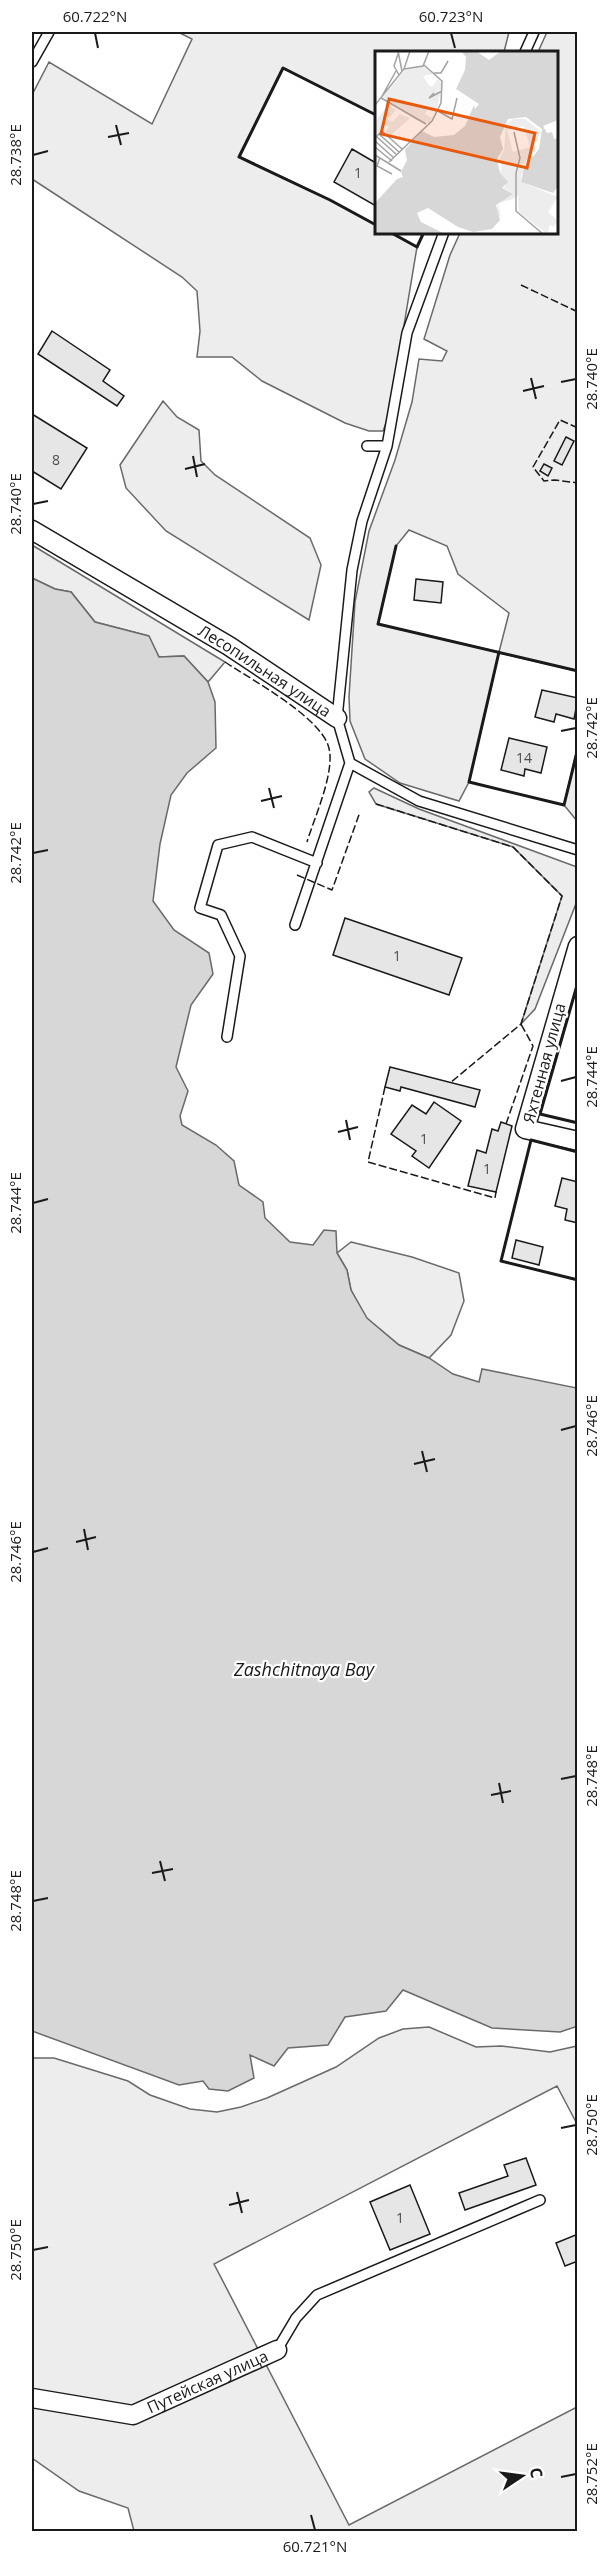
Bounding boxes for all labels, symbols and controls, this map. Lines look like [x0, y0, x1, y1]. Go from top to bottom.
text: 60.722°N [63, 6, 127, 26]
text: 60.723°N [419, 6, 483, 26]
inset map [375, 51, 558, 234]
text: 28.738°E [5, 124, 25, 186]
house number: 1 [354, 163, 362, 182]
text: 28.740°E [581, 348, 601, 410]
house number: 8 [52, 450, 60, 469]
text: 28.740°E [5, 473, 25, 535]
street label: Лесопильная улица [194, 619, 335, 722]
text: 28.742°E [581, 697, 601, 759]
house number: 14 [516, 748, 532, 767]
text: 28.742°E [5, 822, 25, 884]
house number: 1 [393, 946, 401, 965]
street label: Яхтенная улица [517, 1001, 571, 1125]
text: 28.744°E [581, 1046, 601, 1108]
house number: 1 [420, 1129, 428, 1148]
house number: 1 [483, 1159, 491, 1178]
text: 28.744°E [5, 1172, 25, 1234]
text: 28.746°E [581, 1395, 601, 1457]
text: 28.746°E [5, 1521, 25, 1583]
water label: Zashchitnaya Bay [233, 1657, 376, 1681]
text: 28.748°E [581, 1745, 601, 1807]
text: 28.748°E [5, 1870, 25, 1932]
text: 28.750°E [581, 2094, 601, 2156]
house number: 1 [396, 2208, 404, 2227]
text: 28.750°E [5, 2219, 25, 2281]
street label: Путейская улица [143, 2345, 271, 2418]
text: 28.752°E [581, 2443, 601, 2505]
north arrow [492, 2446, 552, 2506]
text: С [525, 2465, 548, 2480]
text: 60.721°N [283, 2536, 347, 2556]

